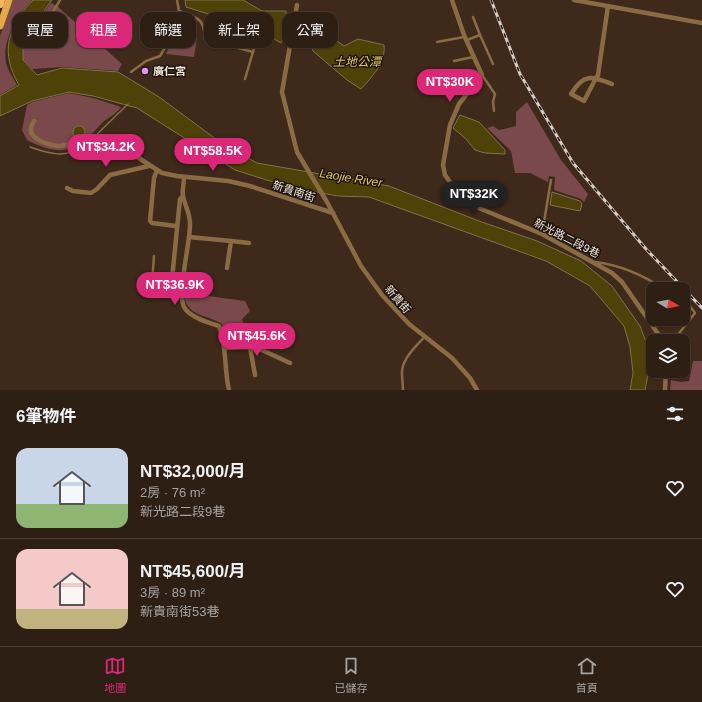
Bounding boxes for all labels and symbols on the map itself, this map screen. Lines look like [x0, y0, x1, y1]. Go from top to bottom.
water label: 土地公潭 [333, 55, 383, 69]
place label: 廣仁宮 [153, 65, 186, 77]
marker: 廣仁宮 [140, 66, 150, 76]
pin: NT$30K [417, 69, 483, 103]
pin: NT$34.2K [65, 134, 147, 168]
pin: NT$58.5K [172, 138, 254, 172]
water label: Laojie River [319, 166, 384, 190]
street label: 新貴南街 [271, 178, 317, 204]
pin: NT$32K [441, 181, 507, 215]
street label: 新光路二段9巷 [532, 216, 602, 260]
pin: NT$36.9K [134, 272, 216, 306]
north arrow [646, 282, 690, 326]
street label: 新貴街 [383, 283, 413, 315]
pin: NT$45.6K [216, 323, 298, 357]

